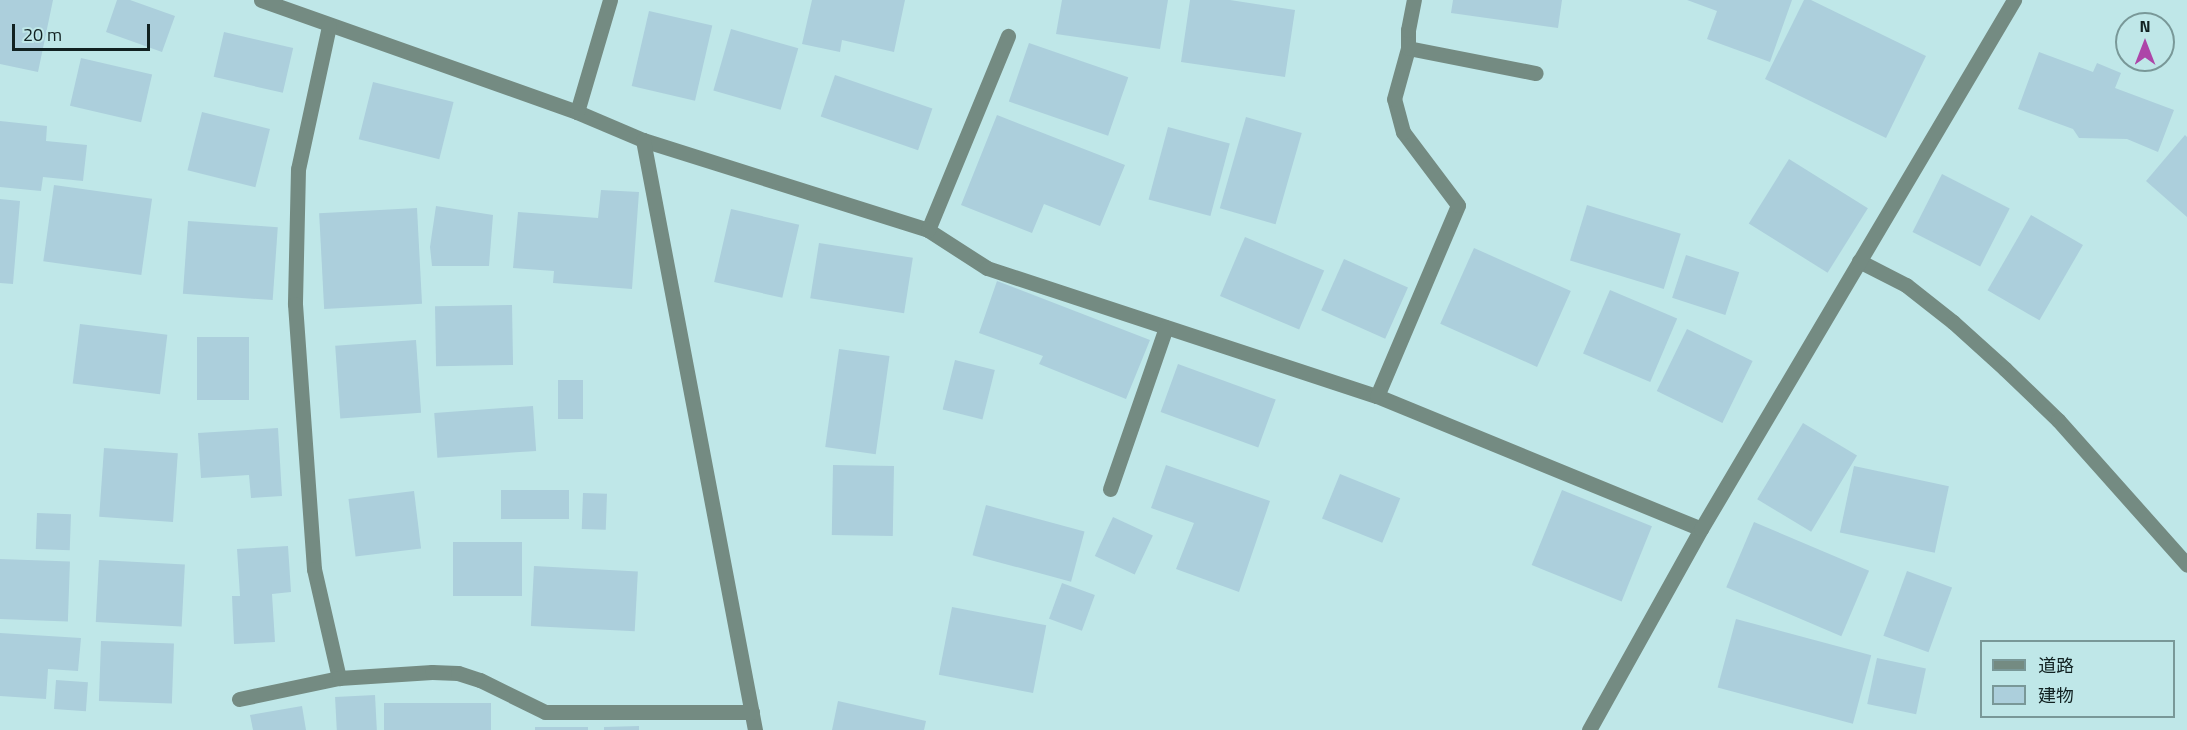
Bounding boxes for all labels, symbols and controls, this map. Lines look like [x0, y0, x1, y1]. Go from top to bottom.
scale bar [15, 12, 153, 50]
north arrow [2115, 12, 2175, 72]
text: N [2139, 14, 2151, 38]
text: 20 m [23, 21, 62, 48]
legend [1980, 640, 2175, 718]
text: 道路 [2038, 652, 2074, 679]
text: 建物 [2038, 682, 2074, 709]

